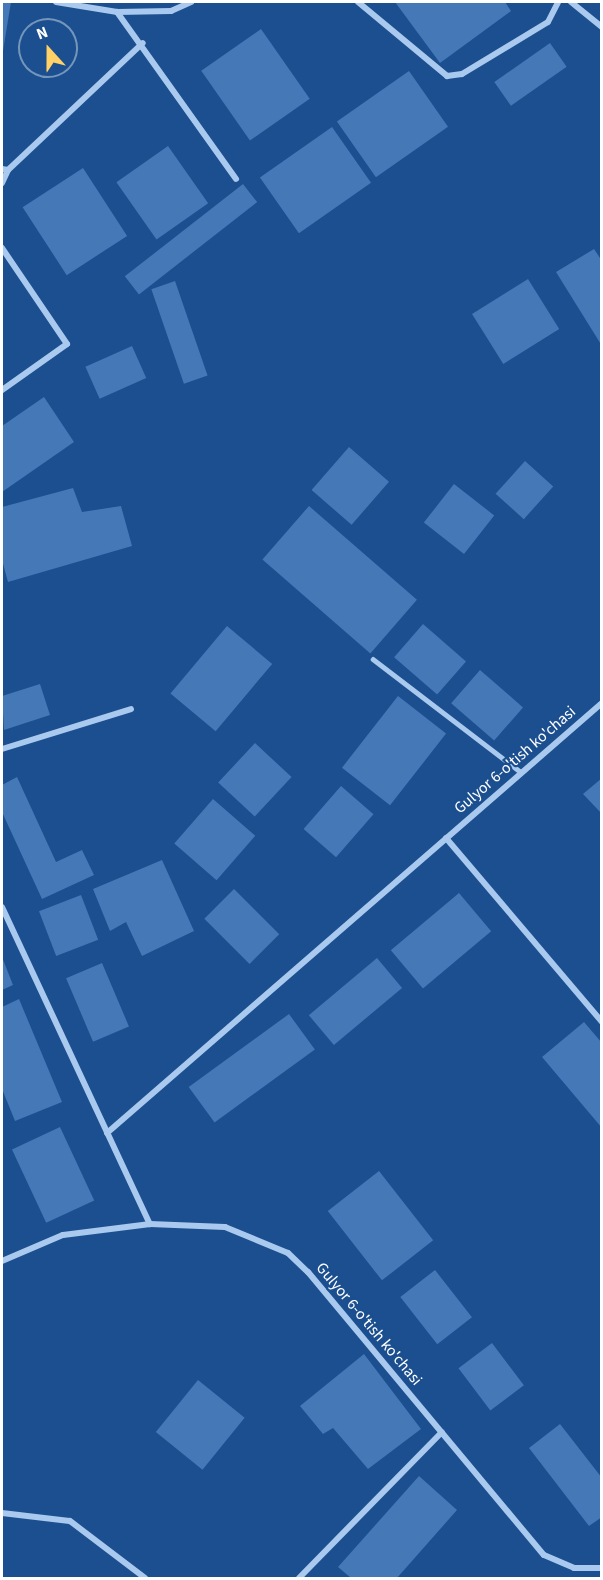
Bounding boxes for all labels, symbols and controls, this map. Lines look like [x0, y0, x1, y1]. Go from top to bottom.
north arrow [18, 18, 78, 78]
text: N [33, 21, 51, 45]
street label: Gulyor 6-o'tish ko'chasi [450, 702, 580, 818]
street label: Gulyor 6-o'tish ko'chasi [312, 1259, 426, 1389]

